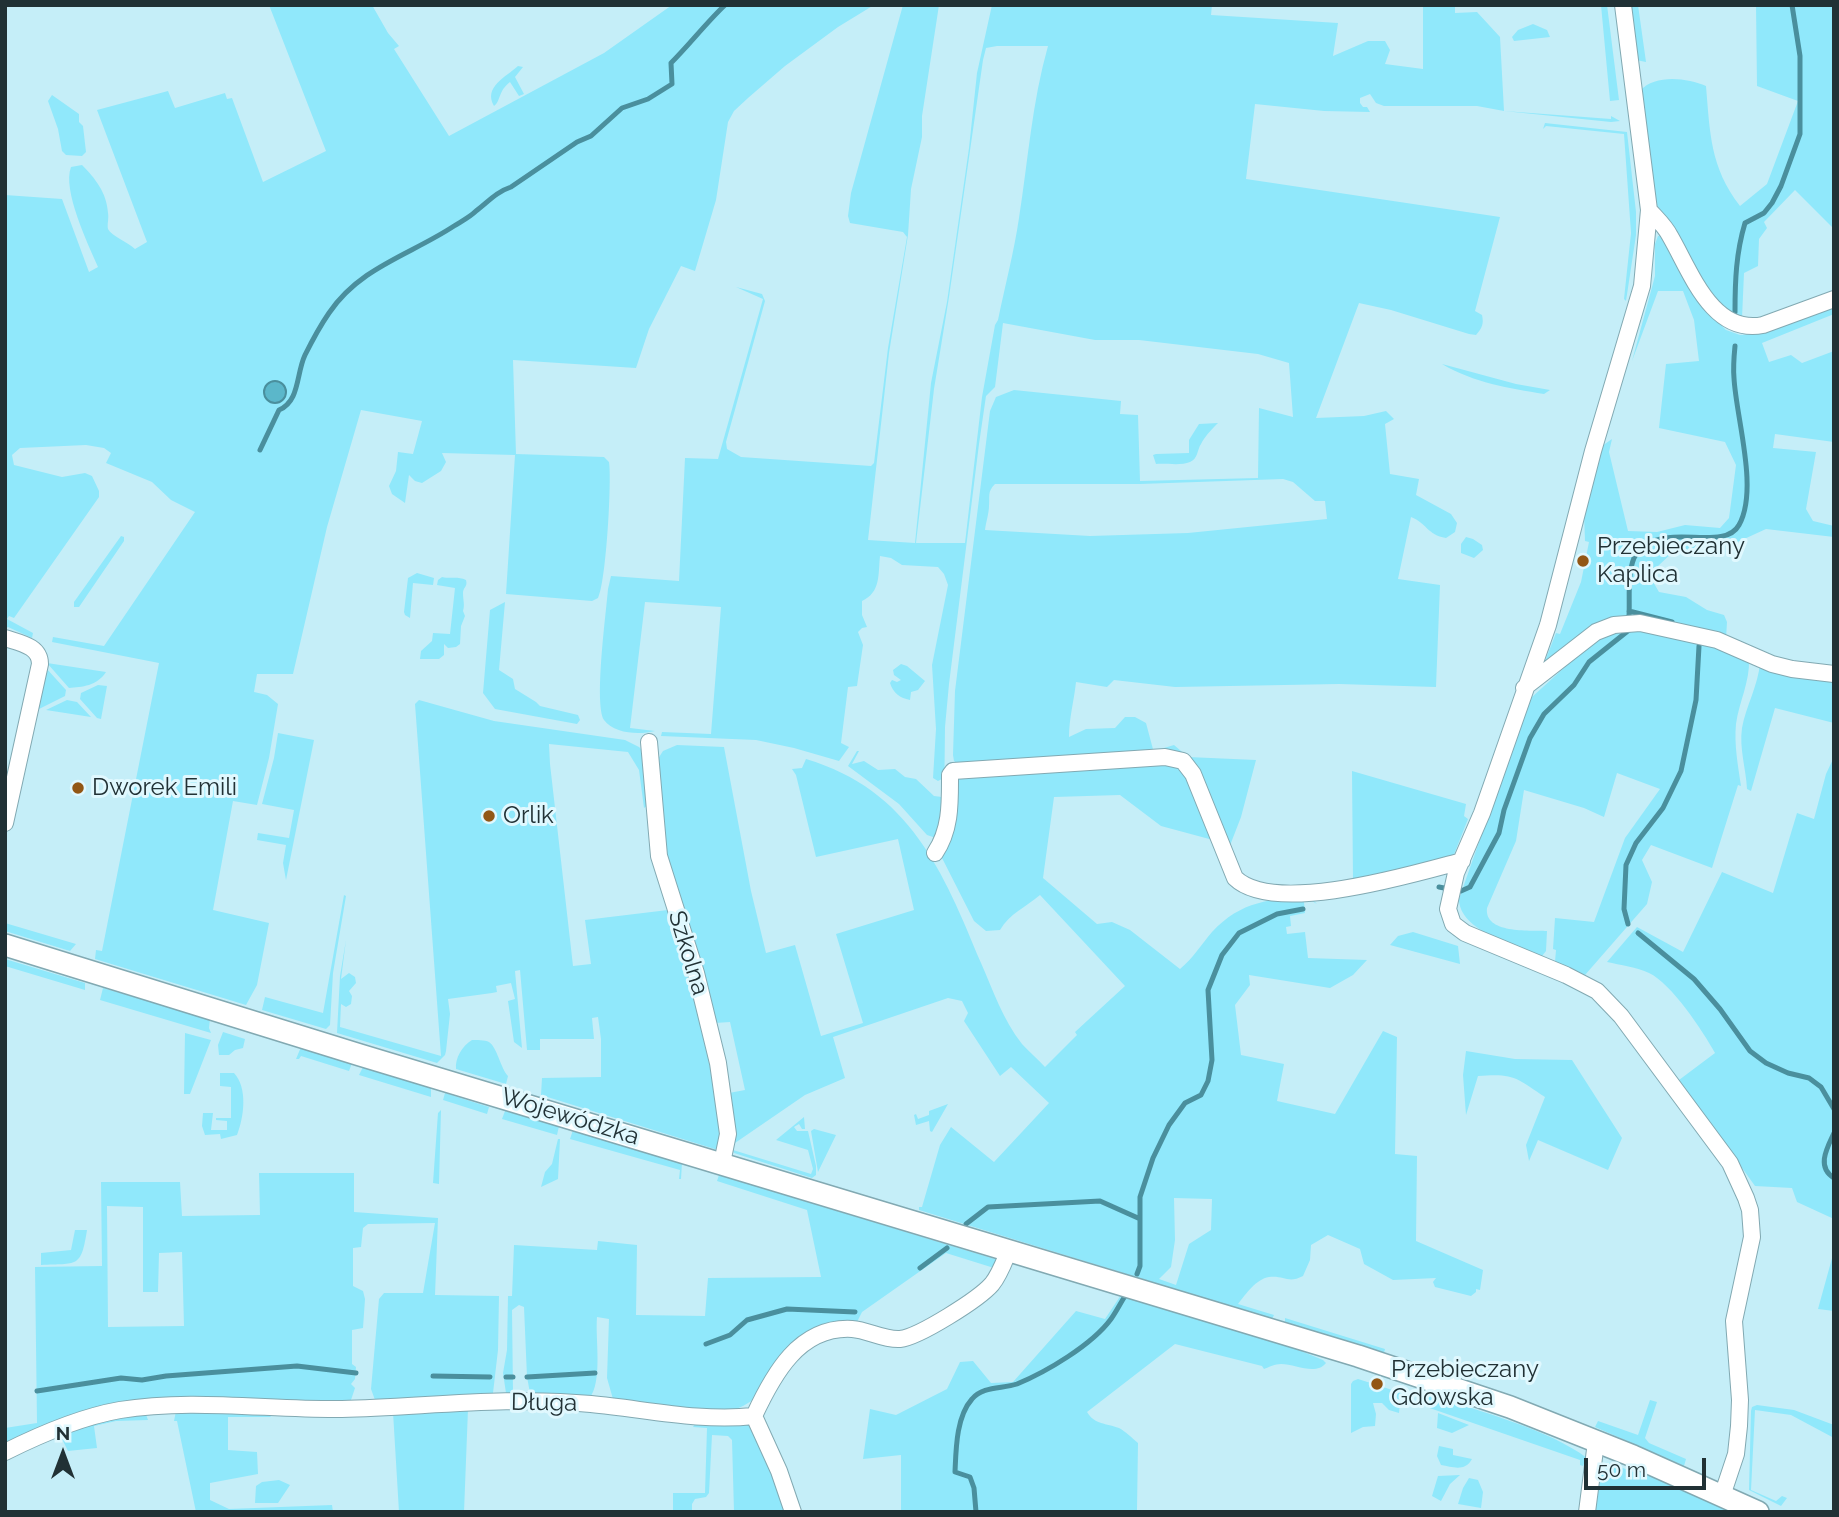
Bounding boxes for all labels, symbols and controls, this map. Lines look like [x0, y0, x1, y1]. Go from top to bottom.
place label: Przebieczany Kaplica [1597, 533, 1745, 589]
marker: Przebieczany Kaplica [1575, 553, 1591, 569]
place label: Dworek Emili [92, 774, 237, 802]
marker: Dworek Emili [70, 780, 86, 796]
place label: Orlik [503, 802, 554, 830]
marker: Orlik [481, 808, 497, 824]
street label: Szkolna [662, 908, 714, 998]
street label: Wojewódzka [498, 1082, 642, 1152]
place label: Przebieczany Gdowska [1391, 1356, 1539, 1412]
marker: Przebieczany Gdowska [1369, 1376, 1385, 1392]
street label: Długa [511, 1388, 577, 1418]
north arrow [28, 1419, 98, 1489]
text: N [56, 1422, 70, 1444]
scale bar [1587, 1444, 1710, 1488]
text: 50 m [1597, 1457, 1646, 1482]

